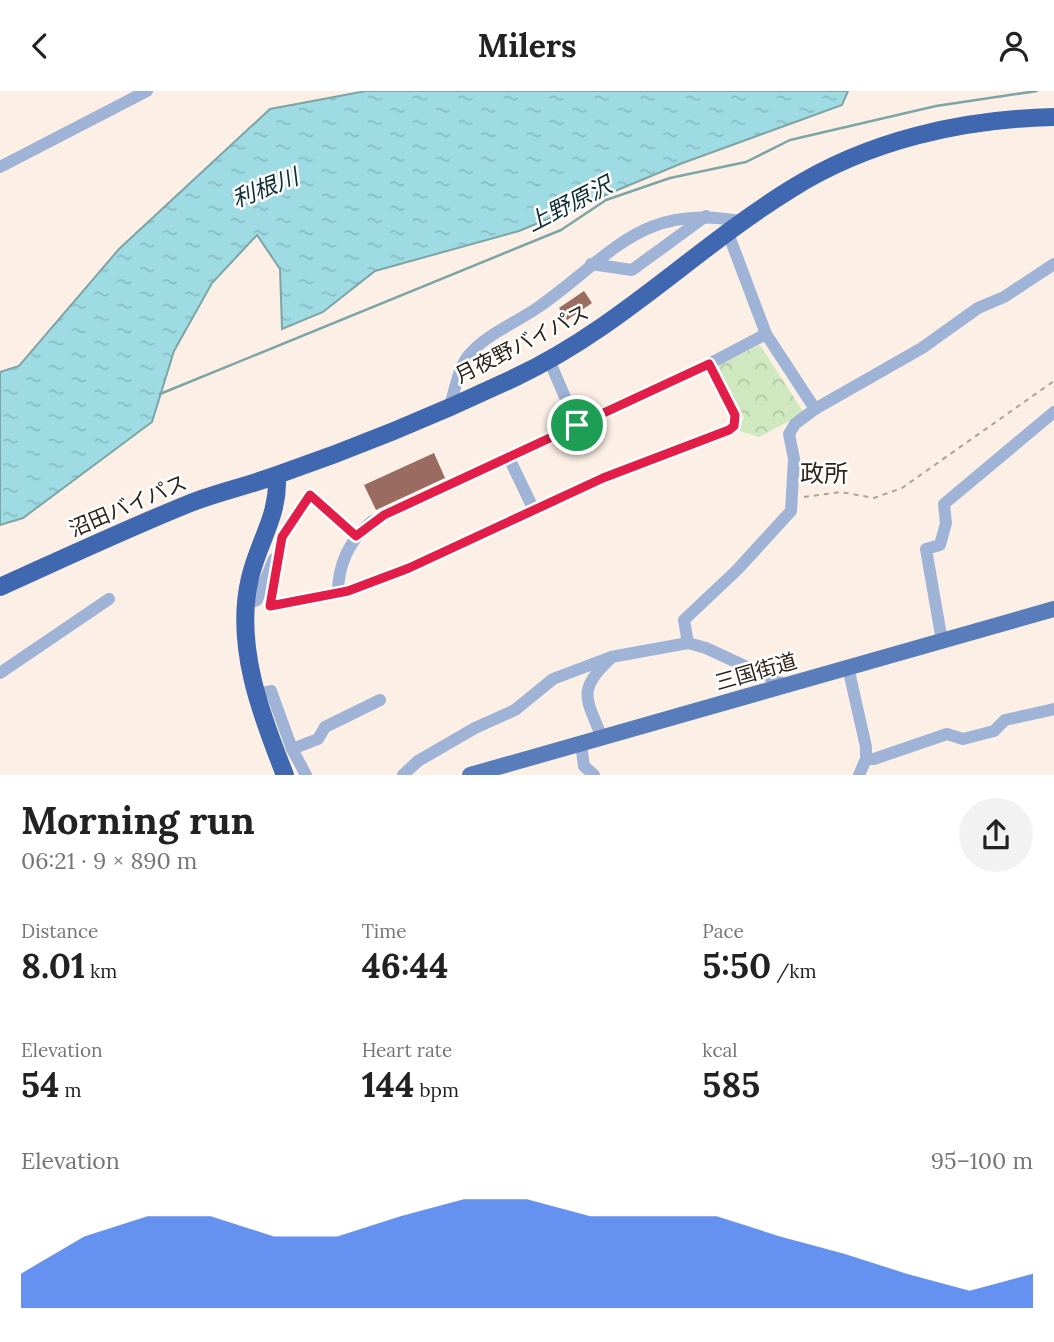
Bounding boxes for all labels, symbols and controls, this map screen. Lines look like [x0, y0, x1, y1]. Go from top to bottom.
text: Milers [477, 25, 577, 66]
icon: back [21, 27, 59, 65]
icon: person [995, 27, 1033, 65]
water label: 利根川 [227, 161, 305, 213]
water label: 上野原沢 [521, 168, 619, 237]
street label: 月夜野バイパス [450, 298, 593, 389]
pin [547, 395, 607, 455]
icon: arrive [558, 406, 596, 444]
district label: 政所 [800, 458, 848, 489]
street label: 沼田バイパス [65, 469, 191, 543]
street label: 三国街道 [712, 647, 800, 696]
text: Morning run [21, 796, 255, 844]
button: share [959, 798, 1033, 872]
text: 06:21 · 9 × 890 m [21, 846, 197, 875]
text: Distance [21, 919, 98, 943]
text: Time [362, 919, 406, 943]
text: Pace [702, 919, 744, 943]
text: 8.01 [21, 943, 85, 988]
text: 46:44 [362, 943, 448, 988]
text: 5:50 [702, 943, 771, 988]
text: km [85, 959, 117, 983]
text: /km [771, 959, 816, 983]
text: Elevation [21, 1038, 103, 1062]
text: Heart rate [362, 1038, 452, 1062]
text: kcal [702, 1038, 737, 1062]
text: 54 [21, 1062, 59, 1107]
text: 144 [362, 1062, 415, 1107]
text: 585 [702, 1062, 760, 1107]
text: m [59, 1078, 81, 1102]
text: bpm [415, 1078, 459, 1102]
text: Elevation [21, 1146, 120, 1175]
text: 95–100 m [931, 1146, 1033, 1175]

